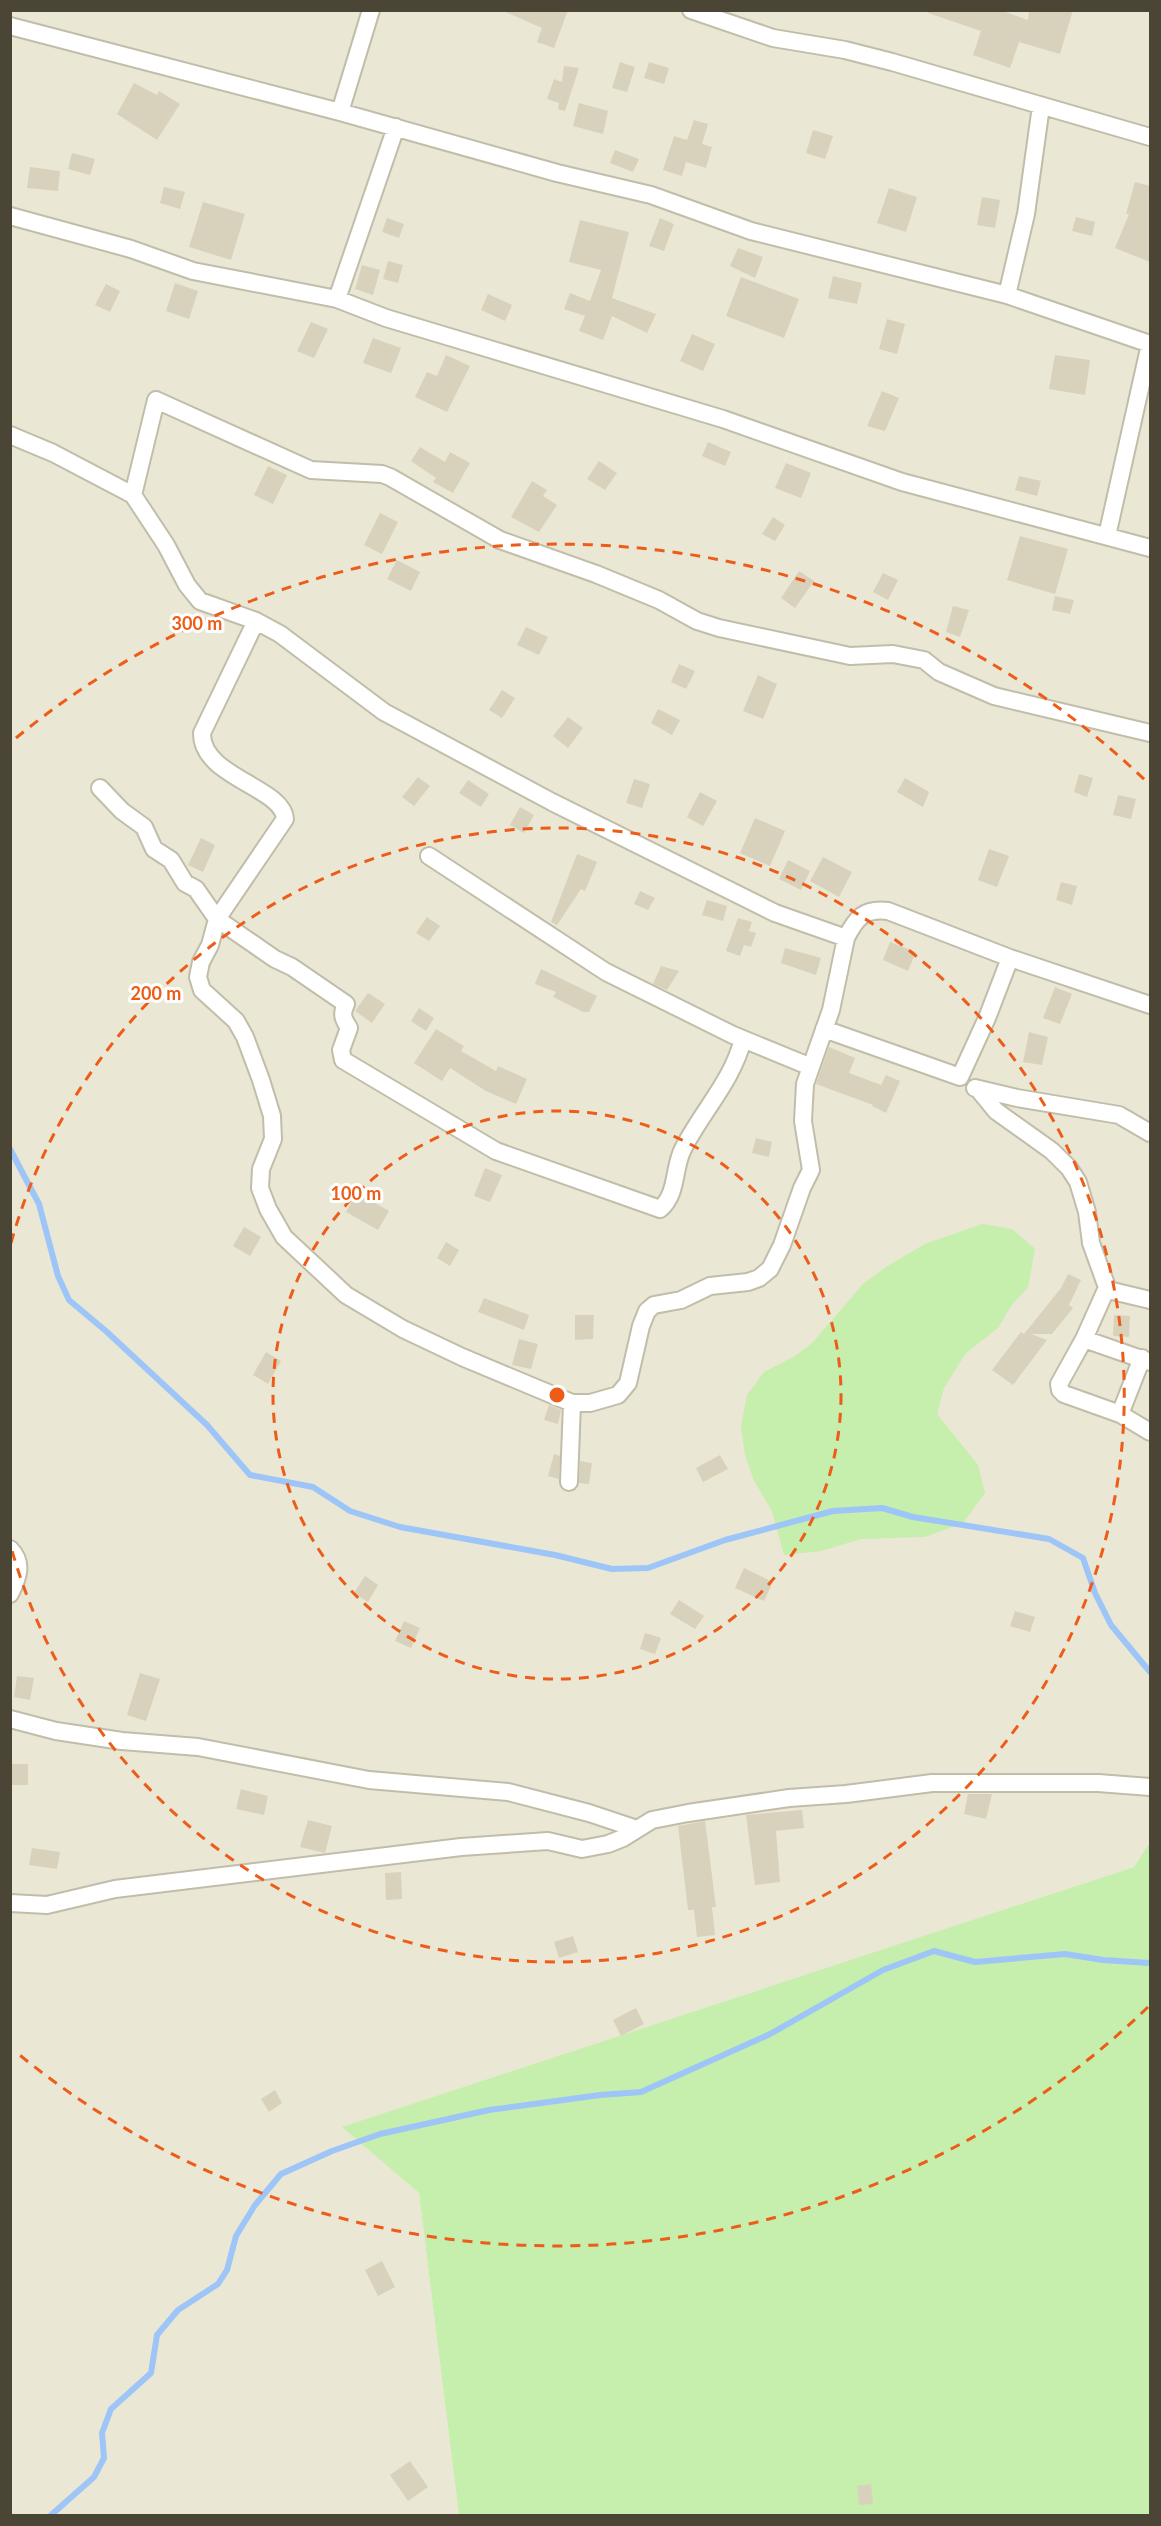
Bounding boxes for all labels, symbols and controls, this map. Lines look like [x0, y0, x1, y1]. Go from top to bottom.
text: 300 m [172, 612, 222, 634]
text: 200 m [131, 982, 181, 1004]
text: 100 m [331, 1182, 381, 1204]
centre of rings [547, 1385, 567, 1405]

